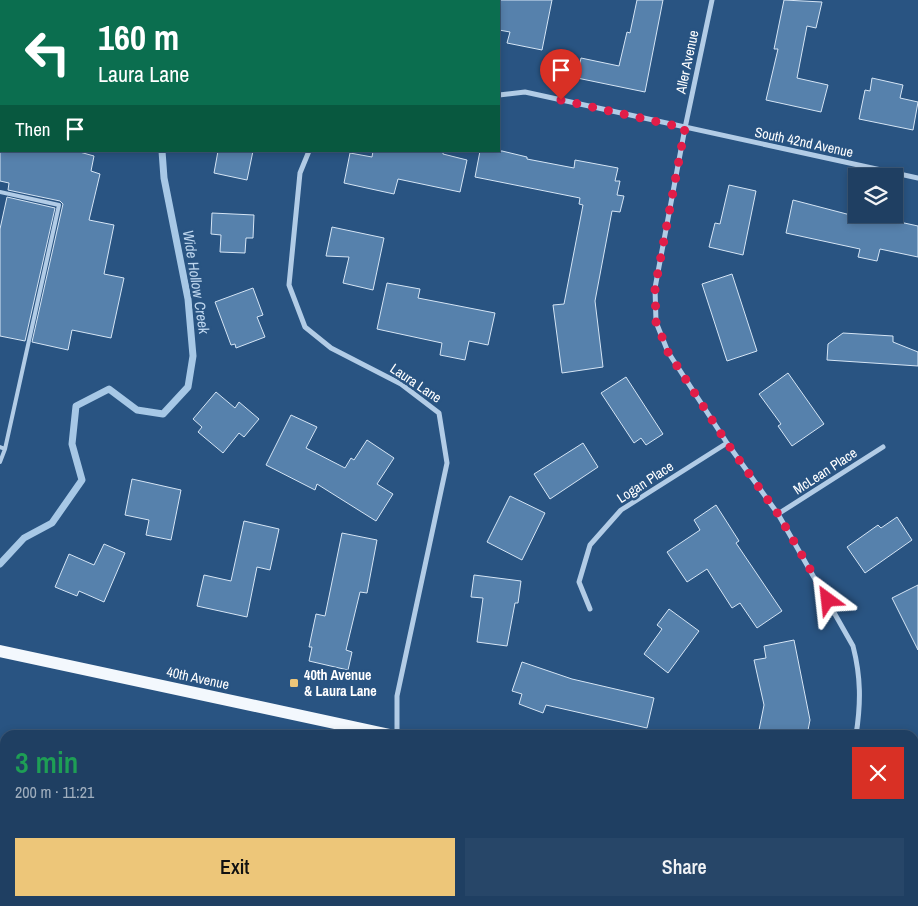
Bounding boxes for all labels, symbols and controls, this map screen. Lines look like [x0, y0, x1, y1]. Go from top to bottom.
text: 160 m [98, 14, 179, 61]
icon: left [15, 20, 80, 85]
street label: Aller Avenue [671, 29, 702, 96]
pin [540, 49, 582, 100]
icon: arrive [547, 56, 575, 84]
text: Laura Lane [98, 59, 189, 89]
icon: arrive [61, 115, 89, 143]
text: Then [15, 116, 51, 142]
street label: South 42nd Avenue [753, 123, 855, 161]
map controls [848, 168, 903, 223]
button: layers [848, 168, 903, 223]
water label: Wide Hollow Creek [178, 228, 215, 336]
street label: Laura Lane [387, 359, 445, 407]
street label: McLean Place [790, 444, 860, 498]
street label: Logan Place [613, 457, 677, 507]
position arrow [801, 573, 853, 625]
street label: 40th Avenue [165, 663, 231, 693]
place label: 40th Avenue & Laura Lane [304, 666, 377, 700]
marker: 40th Avenue & Laura Lane [288, 677, 300, 689]
text: 3 min [15, 742, 78, 782]
button: close [852, 747, 904, 799]
text: 200 m · 11:21 [15, 781, 94, 803]
button: Exit [15, 838, 455, 896]
button: Share [465, 838, 904, 896]

